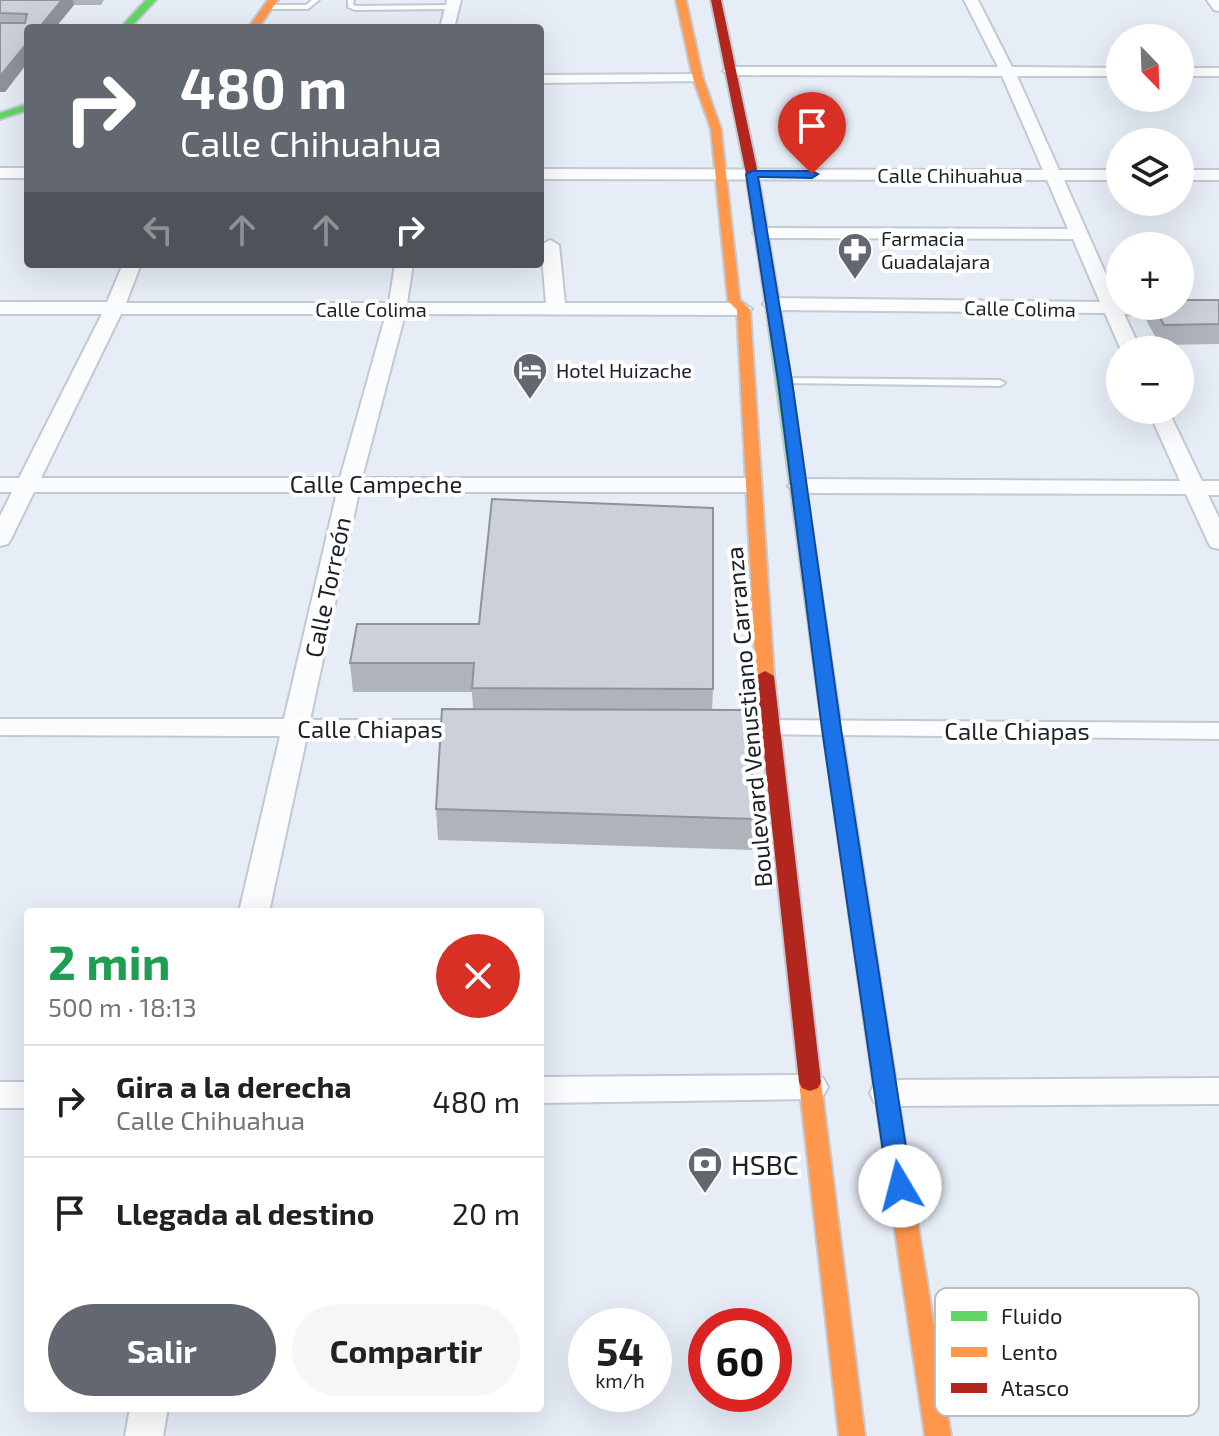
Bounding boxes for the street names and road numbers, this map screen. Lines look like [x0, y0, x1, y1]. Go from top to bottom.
street label: Calle Chihuahua [877, 163, 1023, 187]
street label: Calle Colima [964, 295, 1076, 321]
street label: Calle Colima [315, 297, 427, 321]
street label: Calle Campeche [290, 469, 462, 498]
street label: Calle Torreón [298, 514, 356, 660]
street label: Boulevard Venustiano Carranza [719, 545, 777, 889]
street label: Calle Chiapas [297, 714, 443, 743]
street label: Calle Chiapas [944, 716, 1090, 745]

